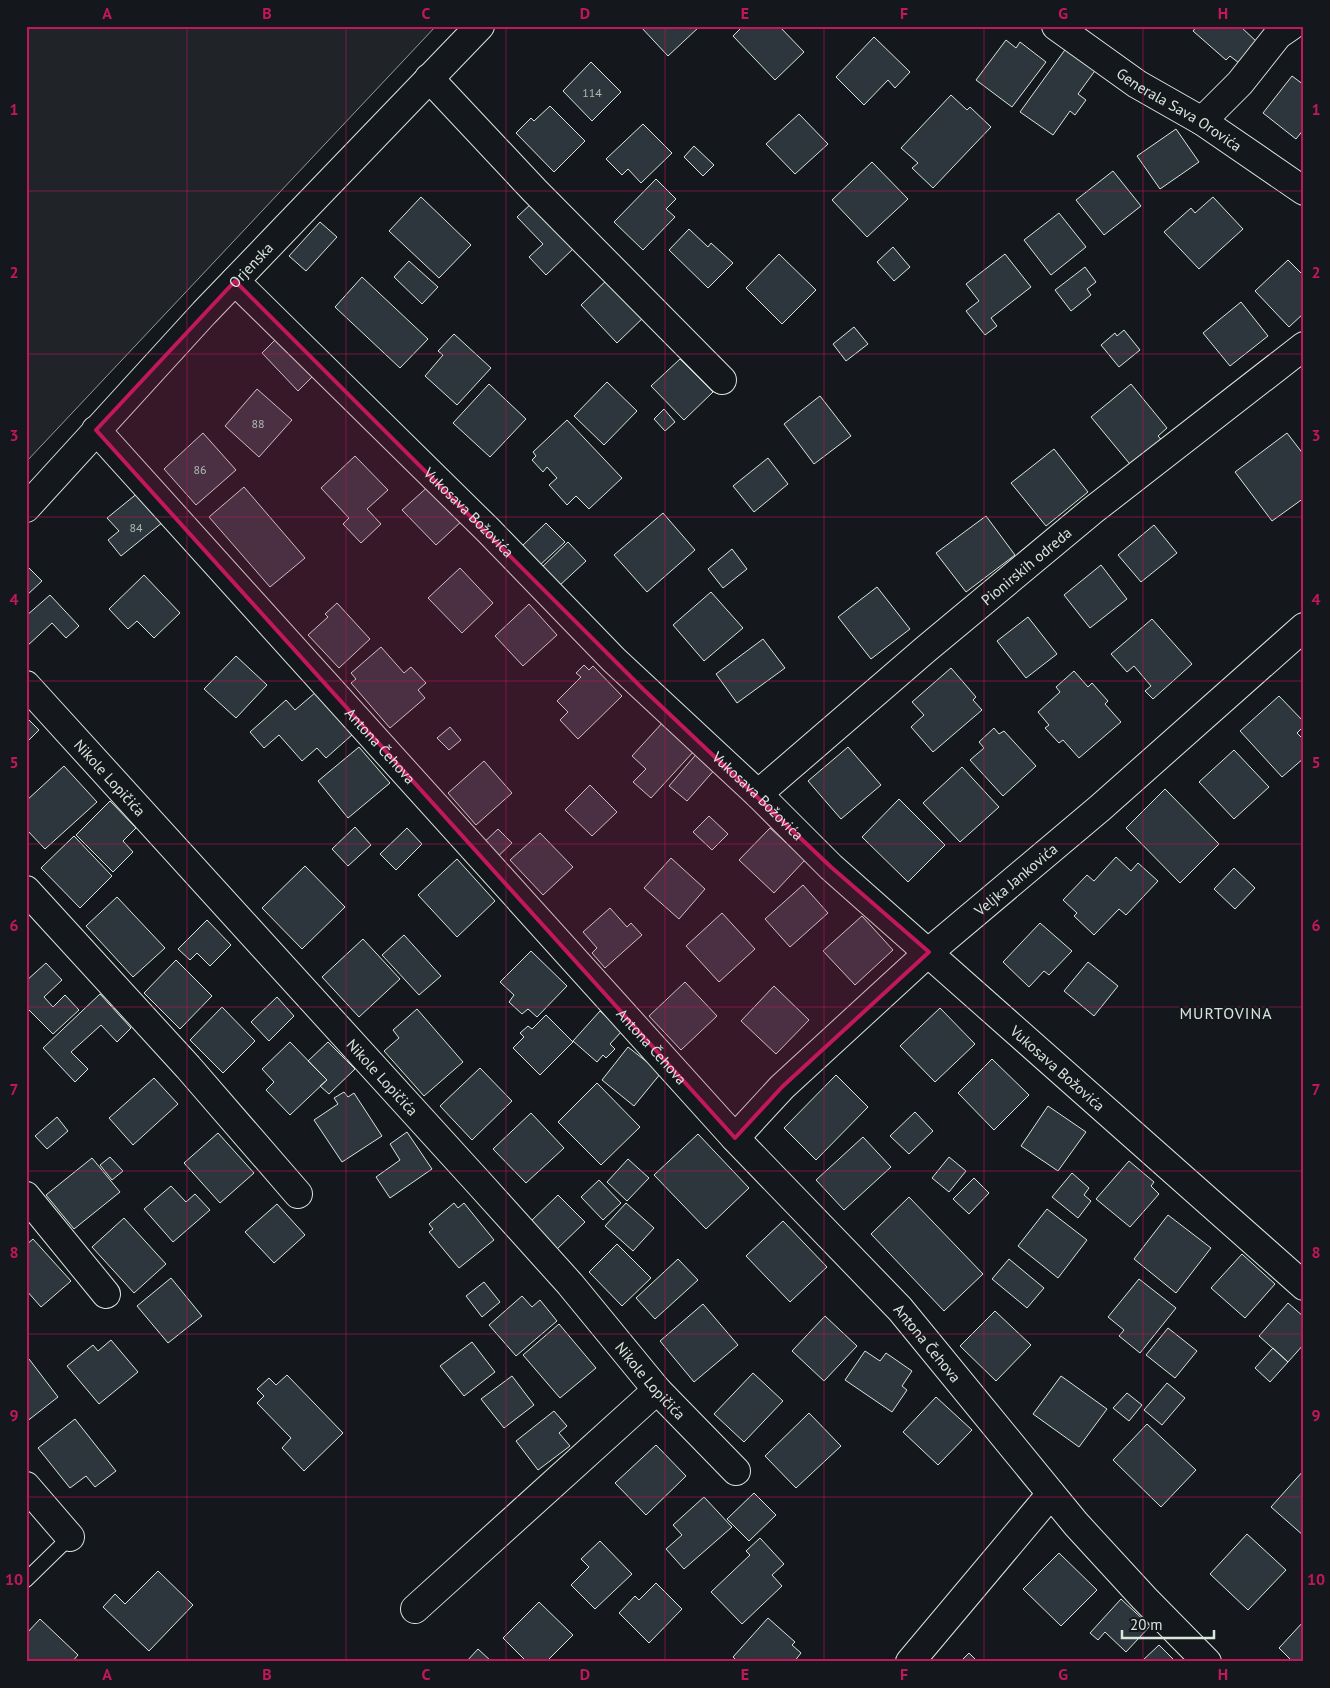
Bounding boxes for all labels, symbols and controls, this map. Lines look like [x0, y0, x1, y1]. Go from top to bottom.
text: A [102, 3, 112, 23]
text: B [262, 3, 272, 23]
text: C [422, 3, 431, 23]
text: D [580, 3, 590, 23]
text: E [741, 3, 749, 23]
text: F [900, 3, 908, 23]
text: G [1058, 3, 1068, 23]
text: H [1218, 3, 1228, 23]
street label: Generala Sava Orovića [1113, 63, 1246, 155]
house number: 114 [582, 85, 602, 100]
text: 1 [9, 99, 19, 119]
text: 1 [1311, 99, 1321, 119]
street label: Orjenska [224, 238, 277, 292]
text: 2 [9, 262, 19, 282]
text: 2 [1311, 262, 1321, 282]
house number: 88 [251, 416, 265, 431]
text: 3 [9, 425, 19, 445]
text: 3 [1311, 425, 1321, 445]
house number: 86 [193, 462, 207, 477]
street label: Vukosava Božovića [419, 462, 518, 561]
house number: 84 [129, 520, 143, 535]
street label: Pionirskih odreda [977, 523, 1075, 609]
text: 4 [9, 589, 19, 609]
text: 4 [1311, 589, 1321, 609]
street label: Antona Čehova [342, 703, 420, 788]
street label: Nikole Lopičića [70, 735, 150, 820]
street label: Vukosava Božovića [708, 746, 808, 844]
text: 5 [9, 752, 19, 772]
text: 5 [1311, 752, 1321, 772]
street label: Veljka Jankovića [969, 839, 1061, 920]
text: 6 [9, 915, 19, 935]
text: 6 [1311, 915, 1321, 935]
district label: MURTOVINA [1179, 1003, 1273, 1023]
street label: Antona Čehova [613, 1004, 691, 1088]
street label: Vukosava Božovića [1006, 1020, 1109, 1115]
street label: Nikole Lopičića [343, 1035, 422, 1119]
text: 7 [9, 1079, 19, 1099]
text: 7 [1311, 1079, 1321, 1099]
text: 8 [9, 1242, 19, 1262]
text: 8 [1311, 1242, 1321, 1262]
street label: Antona Čehova [890, 1299, 965, 1386]
street label: Nikole Lopičića [612, 1338, 690, 1423]
text: 9 [9, 1405, 19, 1425]
text: 9 [1311, 1405, 1321, 1425]
text: 10 [5, 1569, 23, 1589]
text: 10 [1307, 1569, 1325, 1589]
scale bar [1122, 1608, 1215, 1640]
text: 20 m [1130, 1615, 1163, 1634]
text: A [102, 1664, 112, 1684]
text: B [262, 1664, 272, 1684]
text: C [422, 1664, 431, 1684]
text: D [580, 1664, 590, 1684]
text: E [741, 1664, 749, 1684]
text: F [900, 1664, 908, 1684]
text: G [1058, 1664, 1068, 1684]
text: H [1218, 1664, 1228, 1684]

